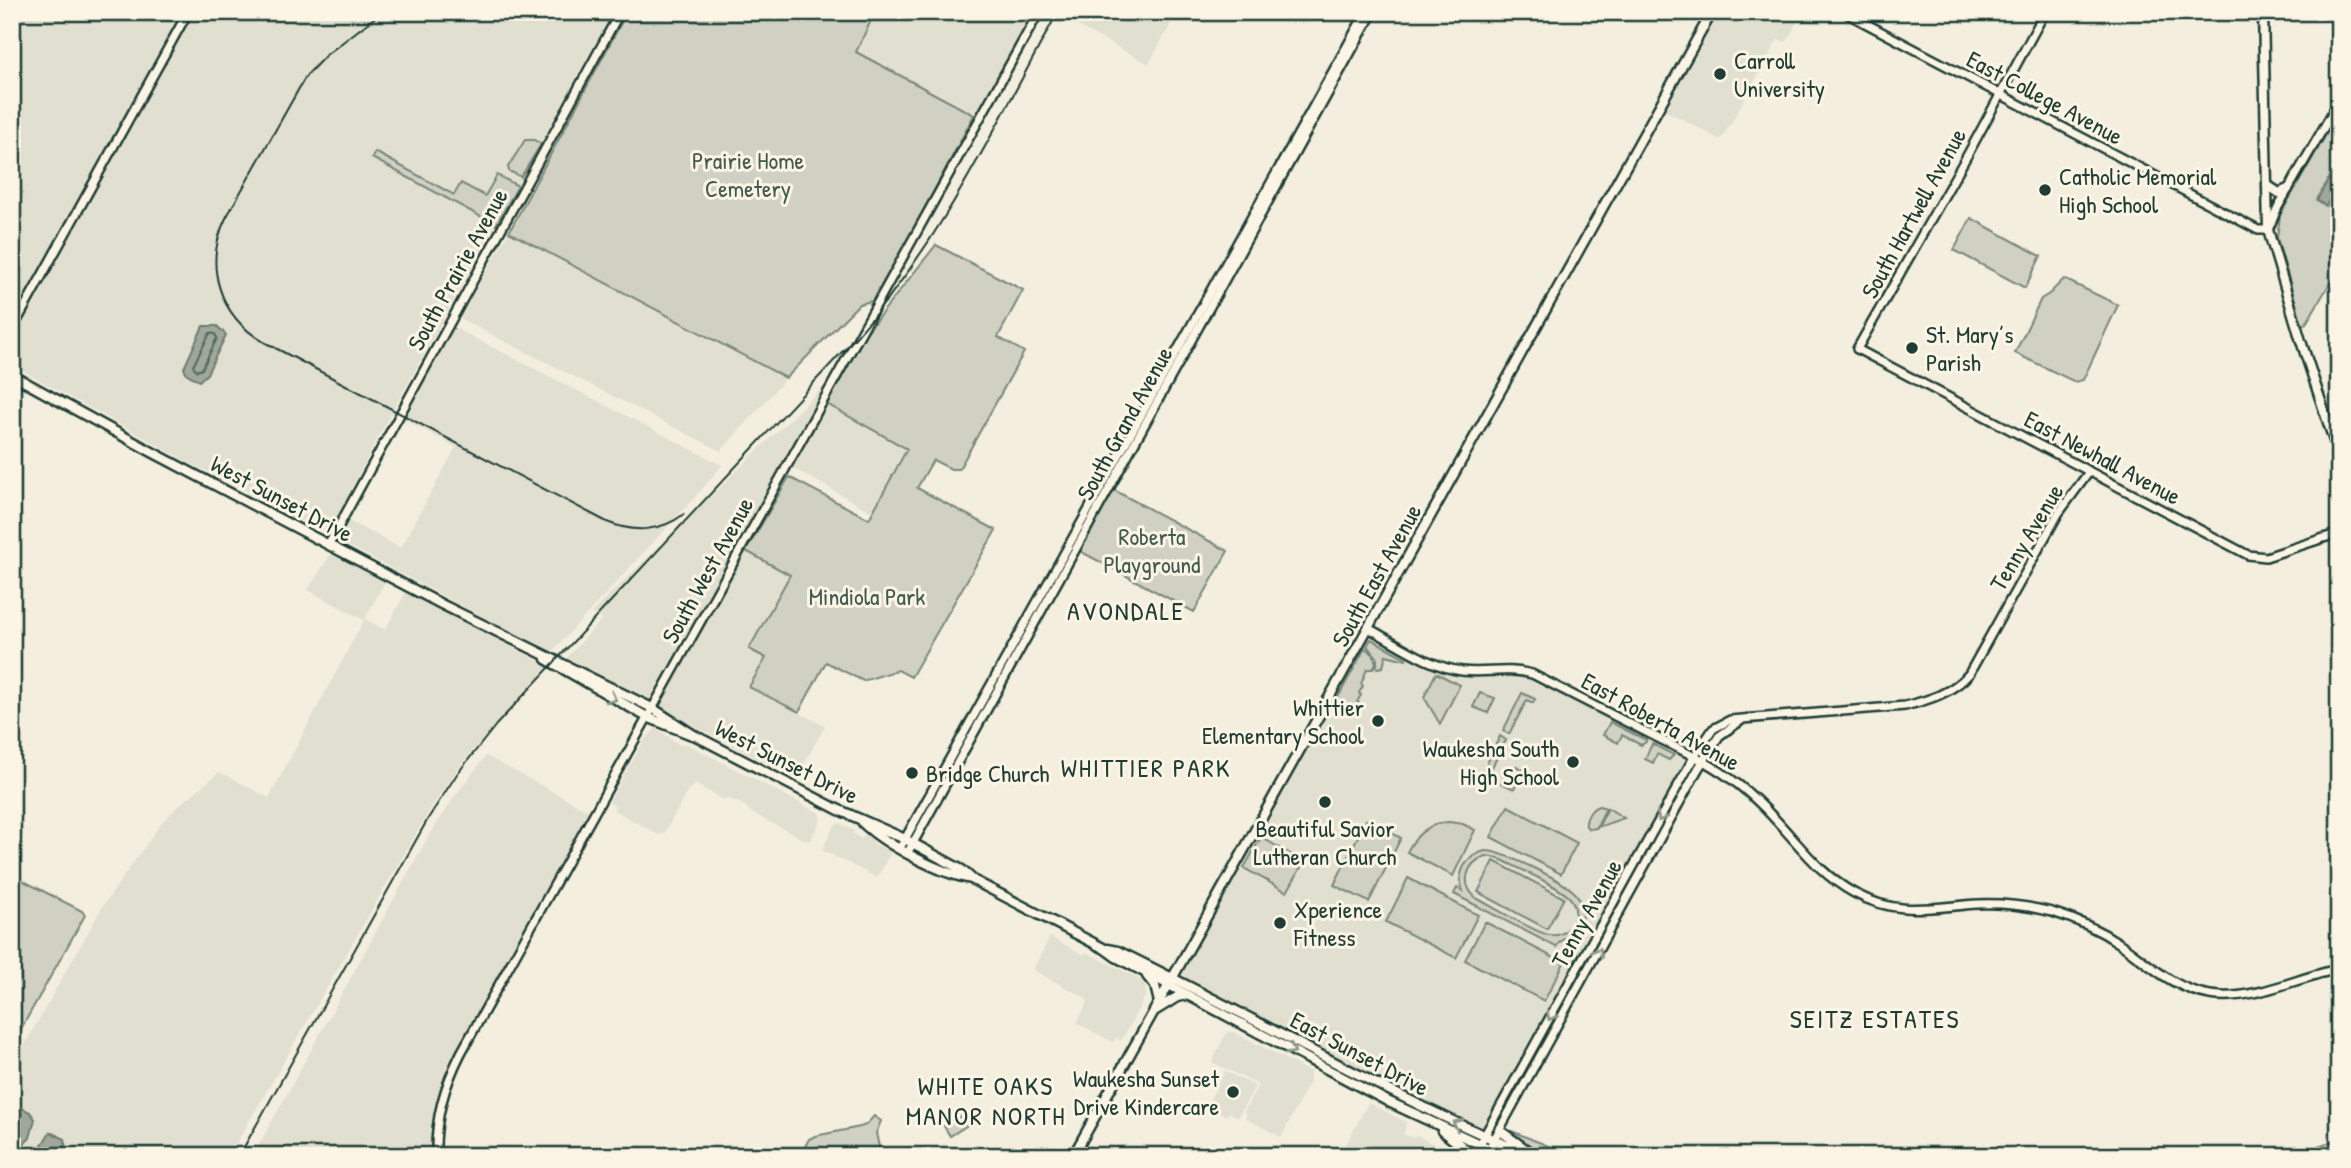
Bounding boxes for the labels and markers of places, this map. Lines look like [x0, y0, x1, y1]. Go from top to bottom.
place label: Carroll University [1734, 44, 1825, 104]
marker: Carroll University [1712, 66, 1728, 82]
place label: Catholic Memorial High School [2059, 160, 2217, 220]
marker: Catholic Memorial High School [2037, 182, 2053, 198]
place label: St. Mary’s Parish [1926, 318, 2014, 378]
marker: St. Mary’s Parish [1904, 340, 1920, 356]
place label: Whittier Elementary School [1202, 691, 1365, 751]
marker: Whittier Elementary School [1370, 713, 1386, 729]
place label: Waukesha South High School [1423, 732, 1560, 792]
marker: Waukesha South High School [1565, 754, 1581, 770]
place label: Bridge Church [926, 757, 1049, 789]
marker: Bridge Church [904, 765, 920, 781]
marker: Beautiful Savior Lutheran Church [1317, 794, 1333, 810]
place label: Beautiful Savior Lutheran Church [1254, 812, 1396, 872]
place label: Xperience Fitness [1293, 893, 1383, 953]
marker: Xperience Fitness [1272, 915, 1288, 931]
place label: Waukesha Sunset Drive Kindercare [1073, 1062, 1220, 1122]
marker: Waukesha Sunset Drive Kindercare [1225, 1084, 1241, 1100]

